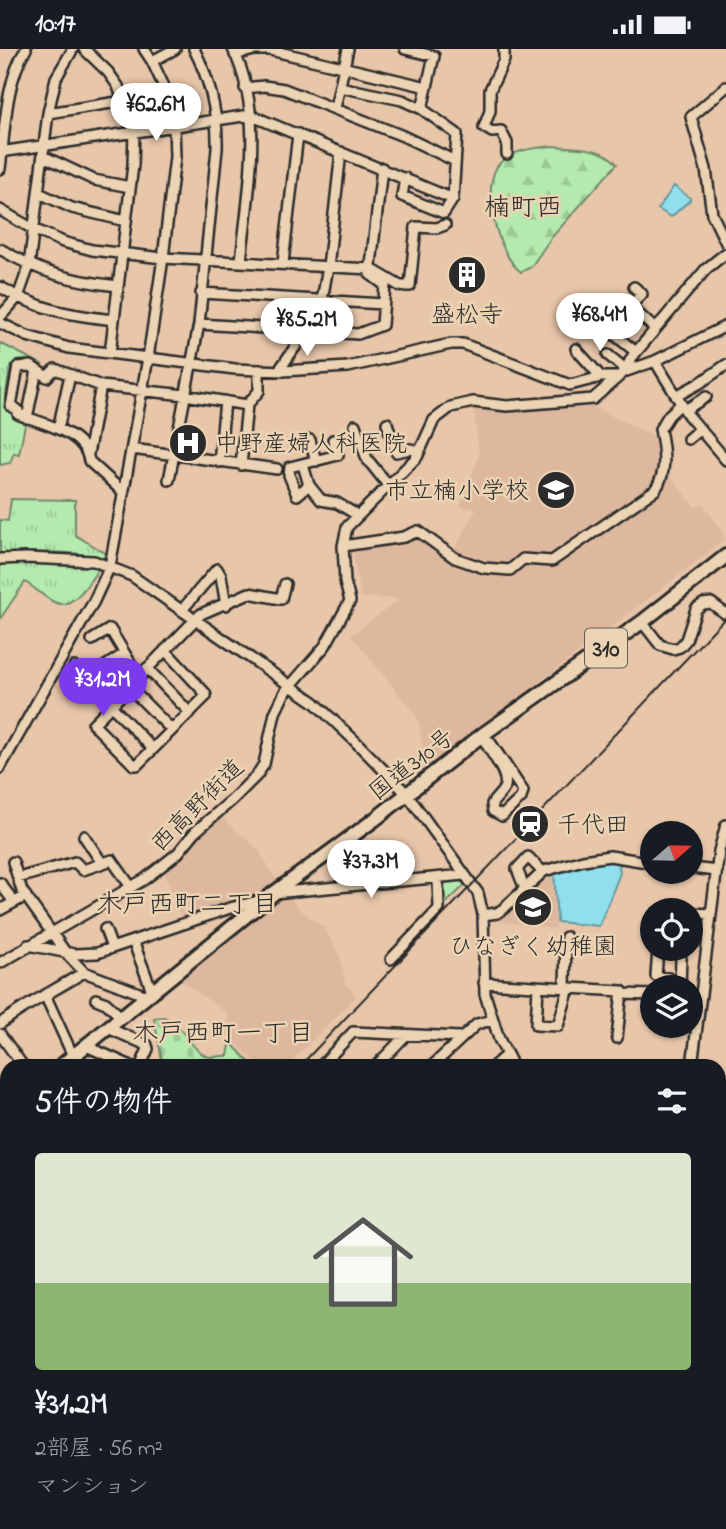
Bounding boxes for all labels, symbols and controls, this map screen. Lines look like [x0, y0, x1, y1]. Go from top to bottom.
text: 10:17 [35, 6, 76, 44]
pin: ¥62.6M [99, 83, 213, 143]
text: ¥62.6M [126, 89, 186, 122]
district label: 楠町西 [484, 190, 562, 228]
building icon: 盛松寺 [446, 254, 488, 296]
pin: ¥68.4M [543, 293, 657, 353]
pin: ¥85.2M [250, 299, 364, 358]
place label: 盛松寺 [431, 299, 503, 334]
text: ¥68.4M [572, 299, 628, 332]
text: ¥85.2M [277, 304, 337, 337]
hospital icon: 中野産婦人科医院 [167, 422, 209, 464]
place label: 中野産婦人科医院 [215, 428, 407, 463]
school or university icon: 市立楠小学校 [535, 469, 577, 511]
place label: 市立楠小学校 [385, 475, 529, 510]
road number: 310 [585, 629, 627, 667]
pin: ¥31.2M [46, 659, 160, 718]
text: ¥31.2M [75, 664, 131, 697]
street label: 国道310号 [362, 721, 463, 811]
street label: 西高野街道 [144, 752, 254, 862]
station icon: 千代田 [509, 803, 551, 845]
place label: 千代田 [557, 809, 629, 844]
north arrow [640, 821, 704, 884]
map controls [640, 821, 703, 1038]
pin: ¥37.3M [314, 841, 428, 900]
text: ¥37.3M [343, 846, 399, 879]
school or university icon: ひなぎく幼稚園 [512, 886, 554, 928]
district label: 木戸西町二丁目 [96, 887, 278, 925]
button: locate [640, 898, 703, 961]
place label: ひなぎく幼稚園 [449, 931, 617, 966]
button: layers [640, 975, 703, 1038]
district label: 木戸西町一丁目 [132, 1016, 314, 1054]
text: 5件の物件 [35, 1082, 172, 1126]
icon: filters [653, 1082, 691, 1120]
icon: home [300, 1199, 426, 1325]
text: ¥31.2M [35, 1384, 108, 1428]
text: 2部屋 · 56 m² [35, 1433, 163, 1466]
text: マンション [35, 1471, 149, 1504]

